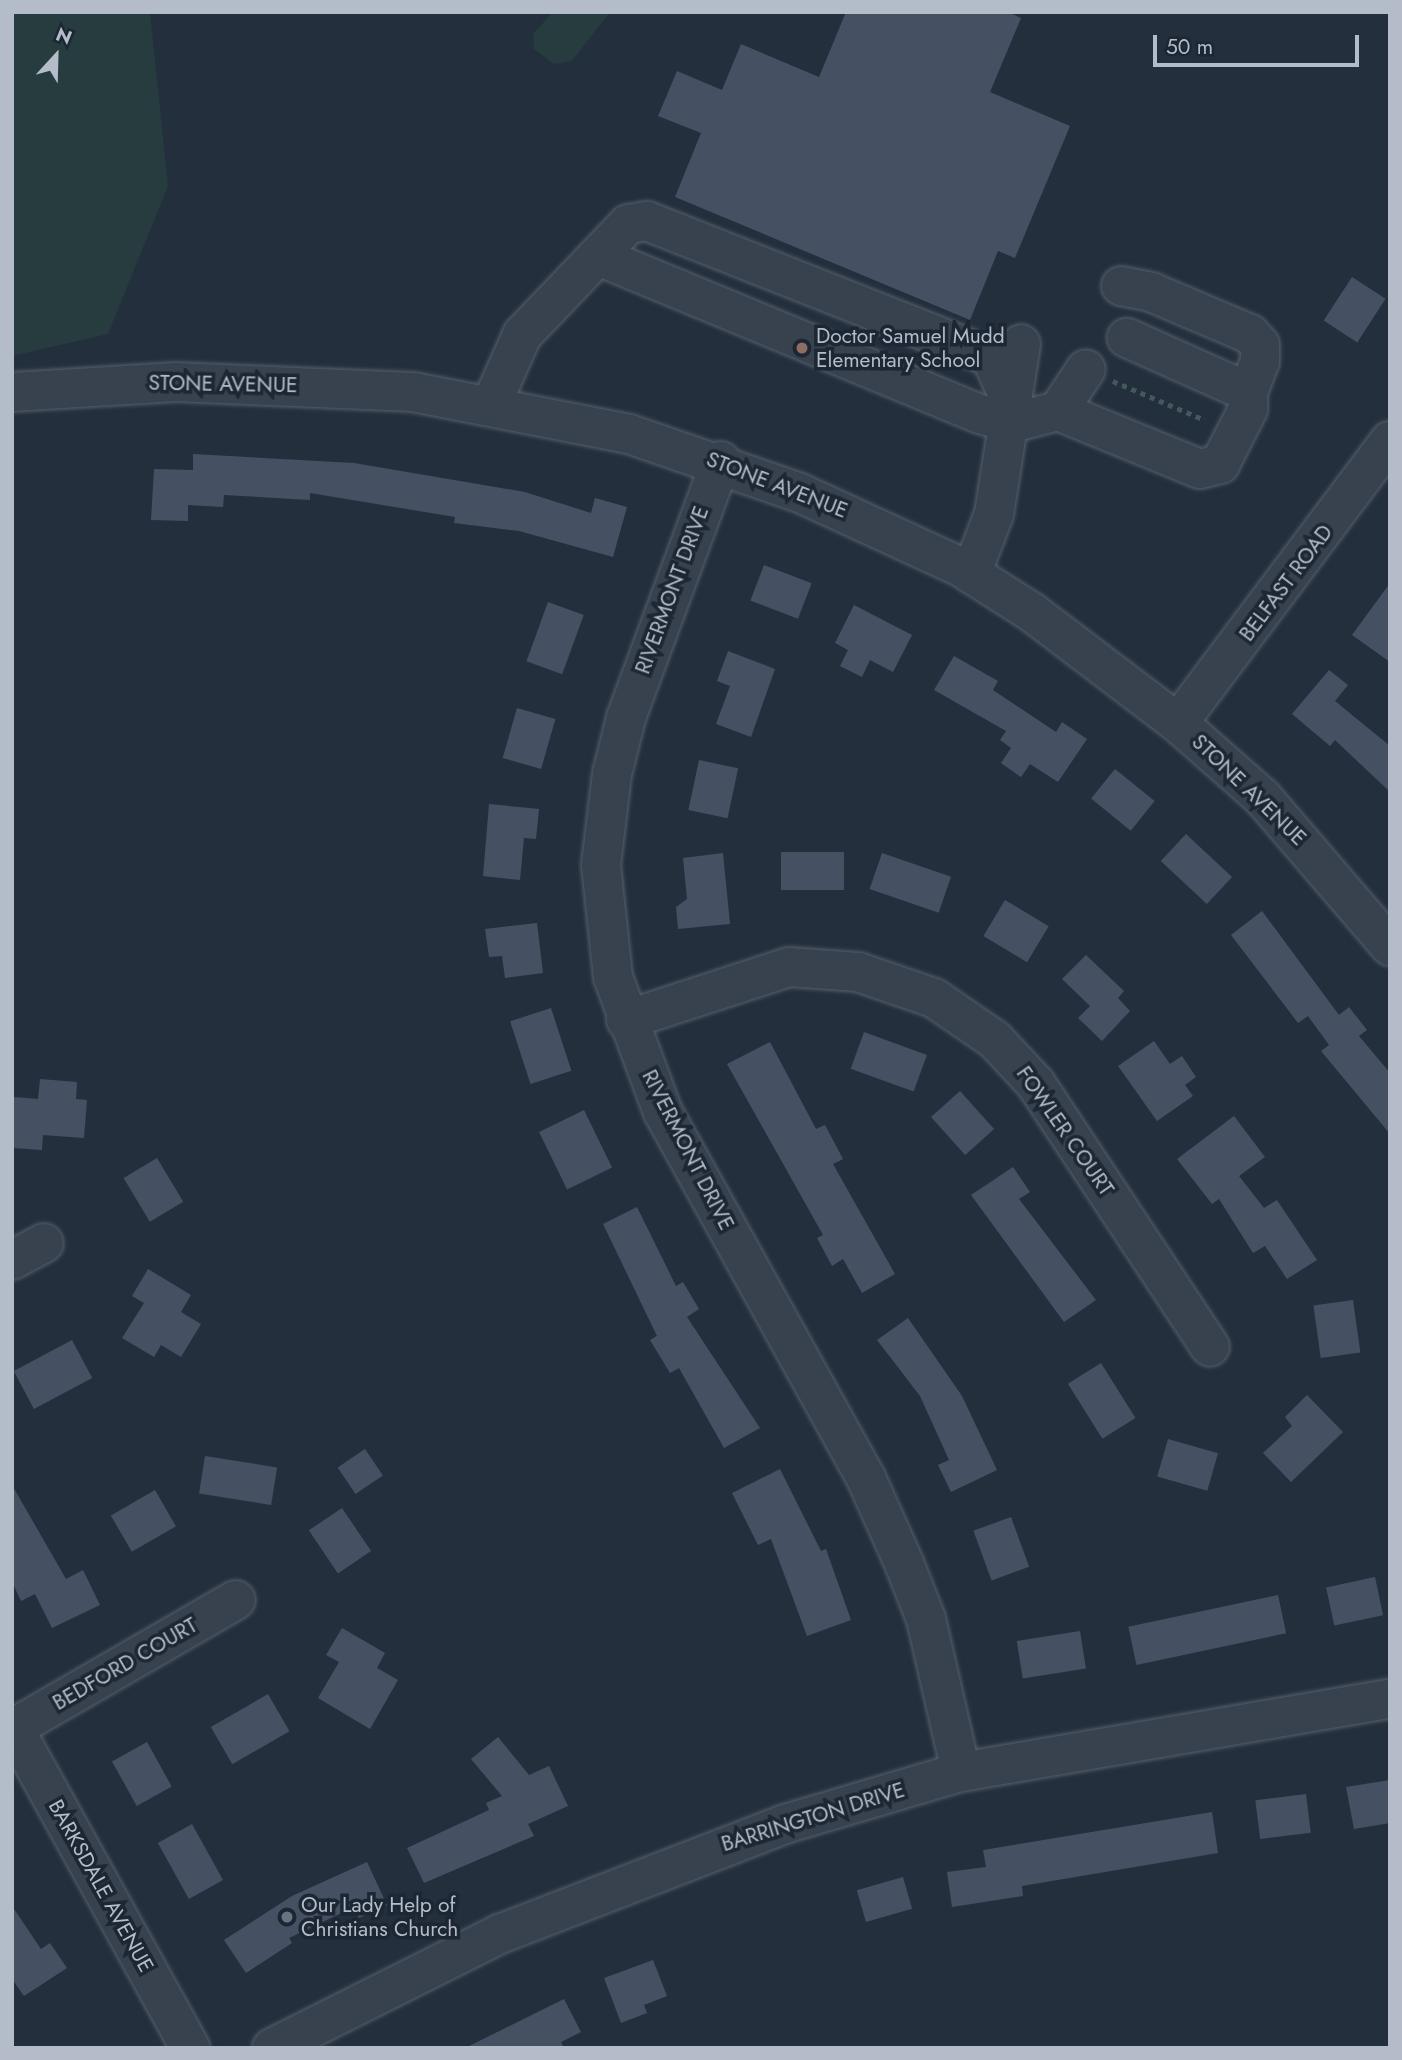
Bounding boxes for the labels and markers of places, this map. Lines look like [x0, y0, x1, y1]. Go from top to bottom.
place label: Doctor Samuel Mudd Elementary School [816, 323, 1005, 373]
marker: Doctor Samuel Mudd Elementary School [794, 340, 810, 356]
place label: Our Lady Help of Christians Church [301, 1892, 458, 1942]
marker: Our Lady Help of Christians Church [279, 1909, 295, 1925]

